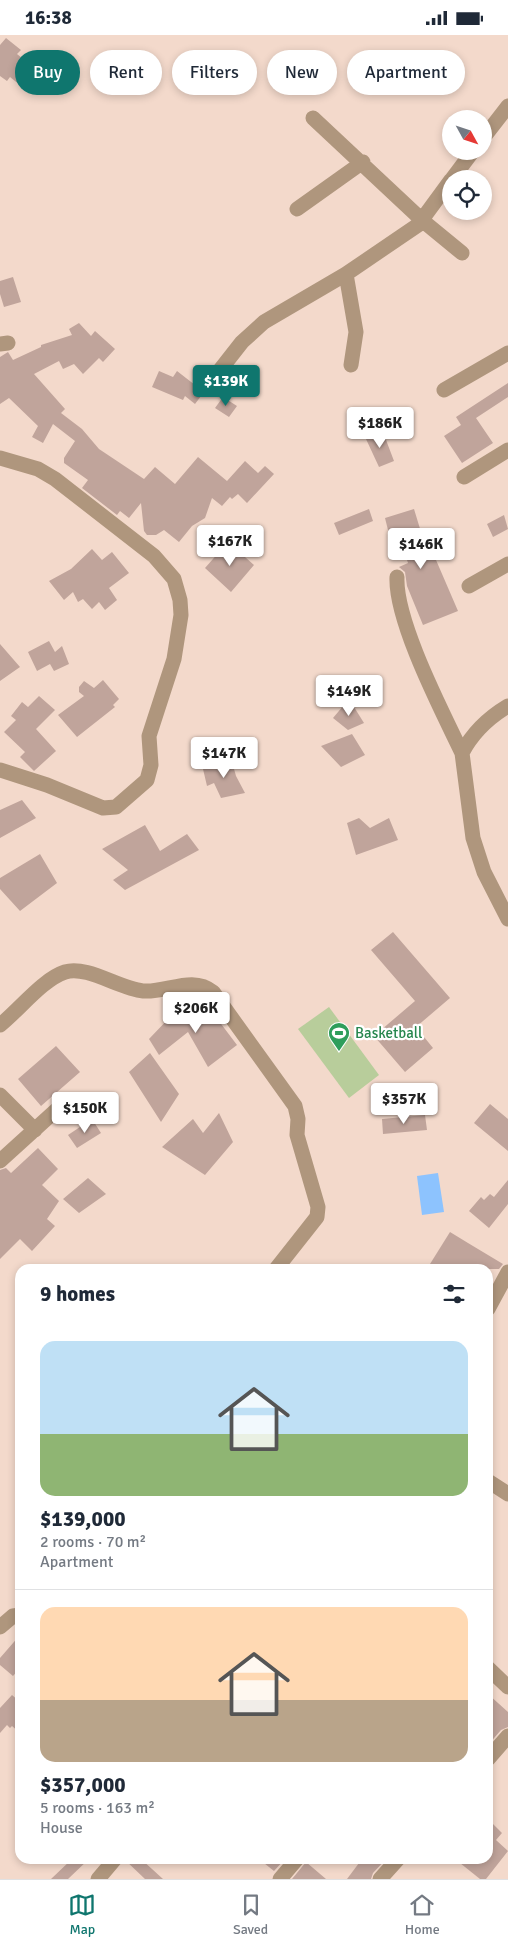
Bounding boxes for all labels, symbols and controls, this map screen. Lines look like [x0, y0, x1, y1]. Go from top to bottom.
text: 16:38 [25, 6, 72, 30]
chip: Buy [15, 50, 80, 95]
chip: Rent [90, 50, 162, 95]
chip: Filters [172, 50, 257, 95]
chip: New [267, 50, 337, 95]
chip: Apartment [347, 50, 465, 95]
north arrow [442, 110, 492, 160]
map controls [442, 110, 492, 220]
button: locate [442, 170, 492, 220]
pin: $139K [191, 365, 261, 407]
text: $139K [204, 371, 248, 391]
pin: $186K [345, 407, 415, 449]
text: $186K [358, 413, 402, 433]
pin: $167K [195, 525, 265, 567]
pin: $146K [386, 527, 456, 570]
text: $167K [208, 531, 252, 551]
text: $146K [399, 534, 443, 554]
pin: $149K [314, 675, 384, 717]
text: $149K [327, 681, 371, 701]
pin: $147K [189, 737, 259, 779]
text: $147K [202, 743, 246, 763]
pin: $206K [161, 991, 231, 1034]
text: $206K [174, 998, 218, 1018]
sports icon: Basketball [327, 1021, 351, 1052]
place label: Basketball [355, 1024, 422, 1042]
pin: $357K [369, 1083, 439, 1125]
text: $357K [382, 1089, 426, 1109]
pin: $150K [50, 1091, 120, 1134]
text: $150K [63, 1098, 107, 1118]
icon: filters [440, 1280, 468, 1308]
text: 9 homes [40, 1281, 115, 1307]
icon: home [209, 1374, 299, 1464]
text: $139,000 [40, 1506, 126, 1532]
text: 2 rooms · 70 m² [40, 1532, 146, 1552]
text: Apartment [40, 1552, 113, 1572]
icon: home [209, 1639, 299, 1729]
text: $357,000 [40, 1772, 126, 1798]
text: 5 rooms · 163 m² [40, 1798, 155, 1818]
text: House [40, 1818, 83, 1838]
tab: Map [68, 1891, 96, 1938]
tab: Saved [233, 1891, 268, 1938]
tab: Home [405, 1891, 440, 1938]

